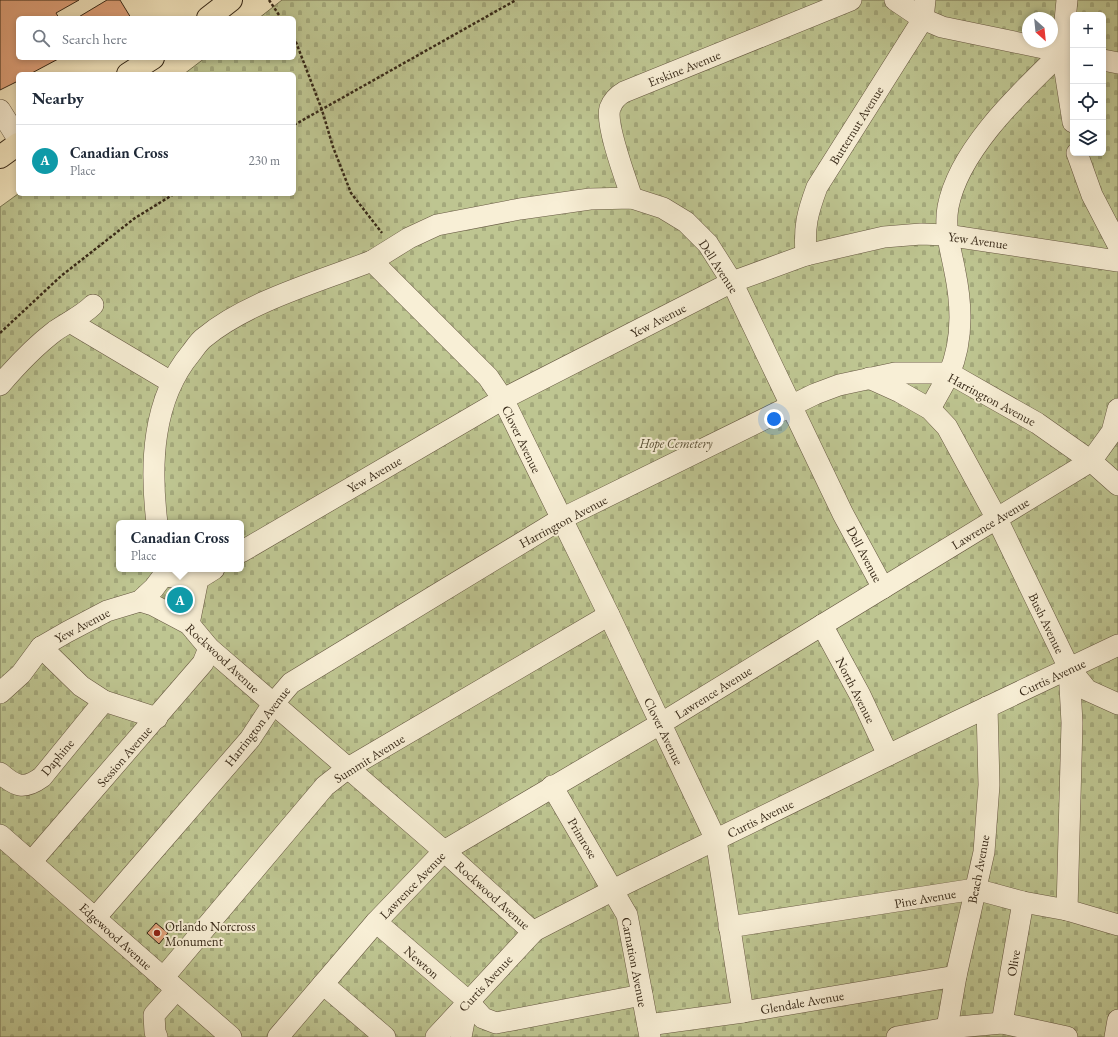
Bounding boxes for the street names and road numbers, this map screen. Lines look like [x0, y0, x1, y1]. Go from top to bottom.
street label: Erskine Avenue [645, 46, 723, 91]
street label: Butternut Avenue [825, 83, 887, 168]
street label: Yew Avenue [947, 228, 1009, 253]
street label: Dell Avenue [695, 236, 742, 296]
street label: Yew Avenue [628, 299, 689, 342]
street label: Harrington Avenue [945, 369, 1039, 430]
street label: Clover Avenue [498, 403, 545, 476]
street label: Yew Avenue [344, 452, 405, 497]
street label: Harrington Avenue [516, 491, 610, 552]
street label: Lawrence Avenue [948, 494, 1032, 553]
street label: Dell Avenue [843, 523, 886, 585]
street label: Bush Avenue [1025, 590, 1069, 656]
street label: Yew Avenue [52, 604, 113, 647]
street label: Rockwood Avenue [182, 620, 263, 697]
street label: North Avenue [832, 654, 879, 726]
street label: Curtis Avenue [1016, 655, 1088, 700]
street label: Lawrence Avenue [672, 662, 755, 723]
street label: Harrington Avenue [221, 683, 294, 770]
street label: Clover Avenue [640, 695, 687, 768]
street label: Session Avenue [93, 722, 156, 791]
street label: Summit Avenue [331, 730, 408, 787]
street label: Daphine [37, 735, 78, 779]
street label: Curtis Avenue [724, 795, 796, 842]
street label: Primrose [564, 815, 601, 862]
street label: Beach Avenue [963, 833, 993, 905]
street label: Lawrence Avenue [376, 848, 449, 923]
street label: Rockwood Avenue [452, 857, 534, 933]
street label: Pine Avenue [893, 885, 957, 912]
street label: Edgewood Avenue [76, 899, 156, 974]
street label: Carnation Avenue [617, 916, 652, 1009]
street label: Newton [400, 942, 443, 983]
street label: Olive [1003, 948, 1024, 978]
street label: Curtis Avenue [455, 951, 516, 1015]
street label: Glendale Avenue [759, 987, 845, 1018]

